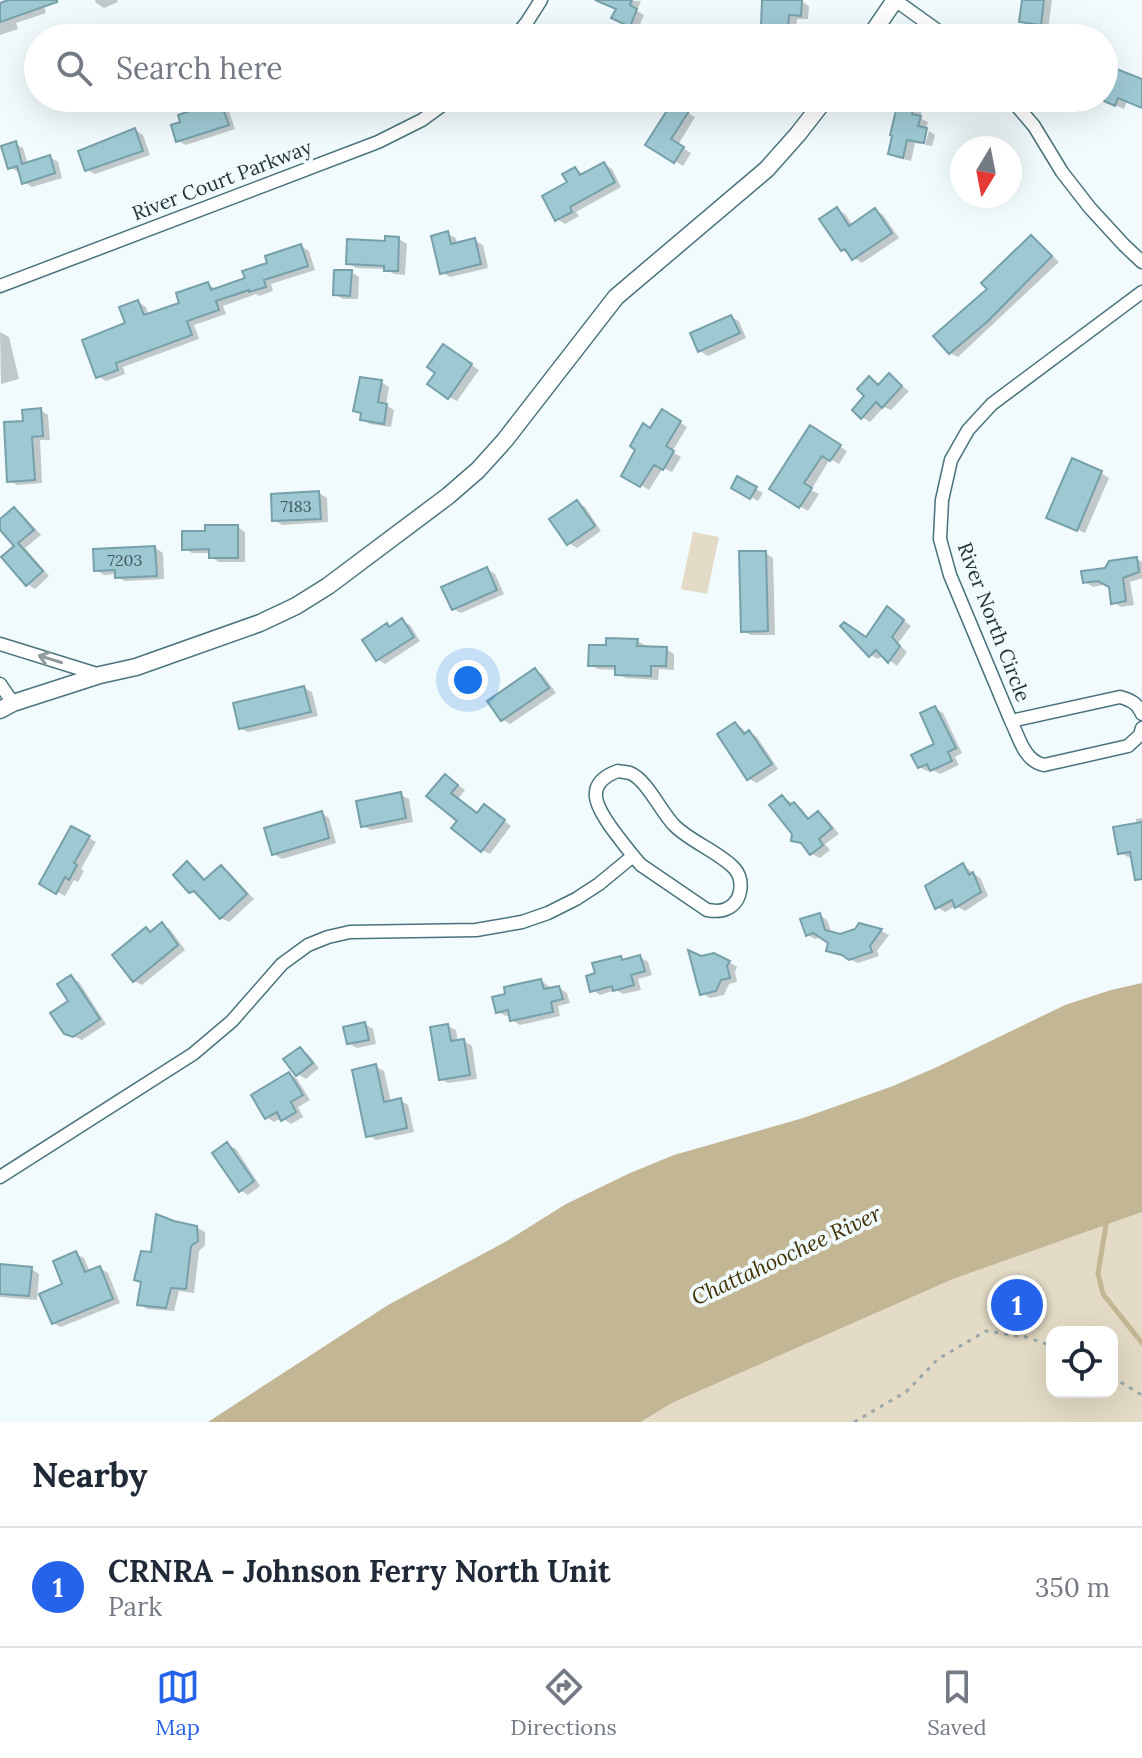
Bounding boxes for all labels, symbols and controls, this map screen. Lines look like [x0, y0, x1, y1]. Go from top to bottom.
search box [24, 24, 1118, 112]
icon: search [52, 46, 96, 90]
text: Search here [116, 49, 283, 87]
street label: River Court Parkway [128, 134, 316, 225]
north arrow [950, 136, 1022, 208]
house number: 7183 [280, 496, 312, 516]
street label: River North Circle [953, 539, 1036, 705]
house number: 7203 [108, 550, 142, 570]
one-way arrow [38, 651, 63, 666]
your location [448, 660, 488, 700]
water label: Chattahoochee River [687, 1198, 886, 1311]
pin: 1 [991, 1275, 1043, 1335]
map controls [1046, 1326, 1118, 1398]
button: locate [1046, 1326, 1118, 1398]
text: Nearby [32, 1453, 148, 1496]
text: CRNRA - Johnson Ferry North Unit [108, 1552, 610, 1590]
text: 1 [53, 1571, 63, 1604]
text: 350 m [1035, 1571, 1110, 1604]
text: Park [108, 1590, 162, 1623]
tab: Map [155, 1665, 200, 1741]
tab: Directions [510, 1665, 617, 1741]
tab: Saved [927, 1665, 987, 1741]

